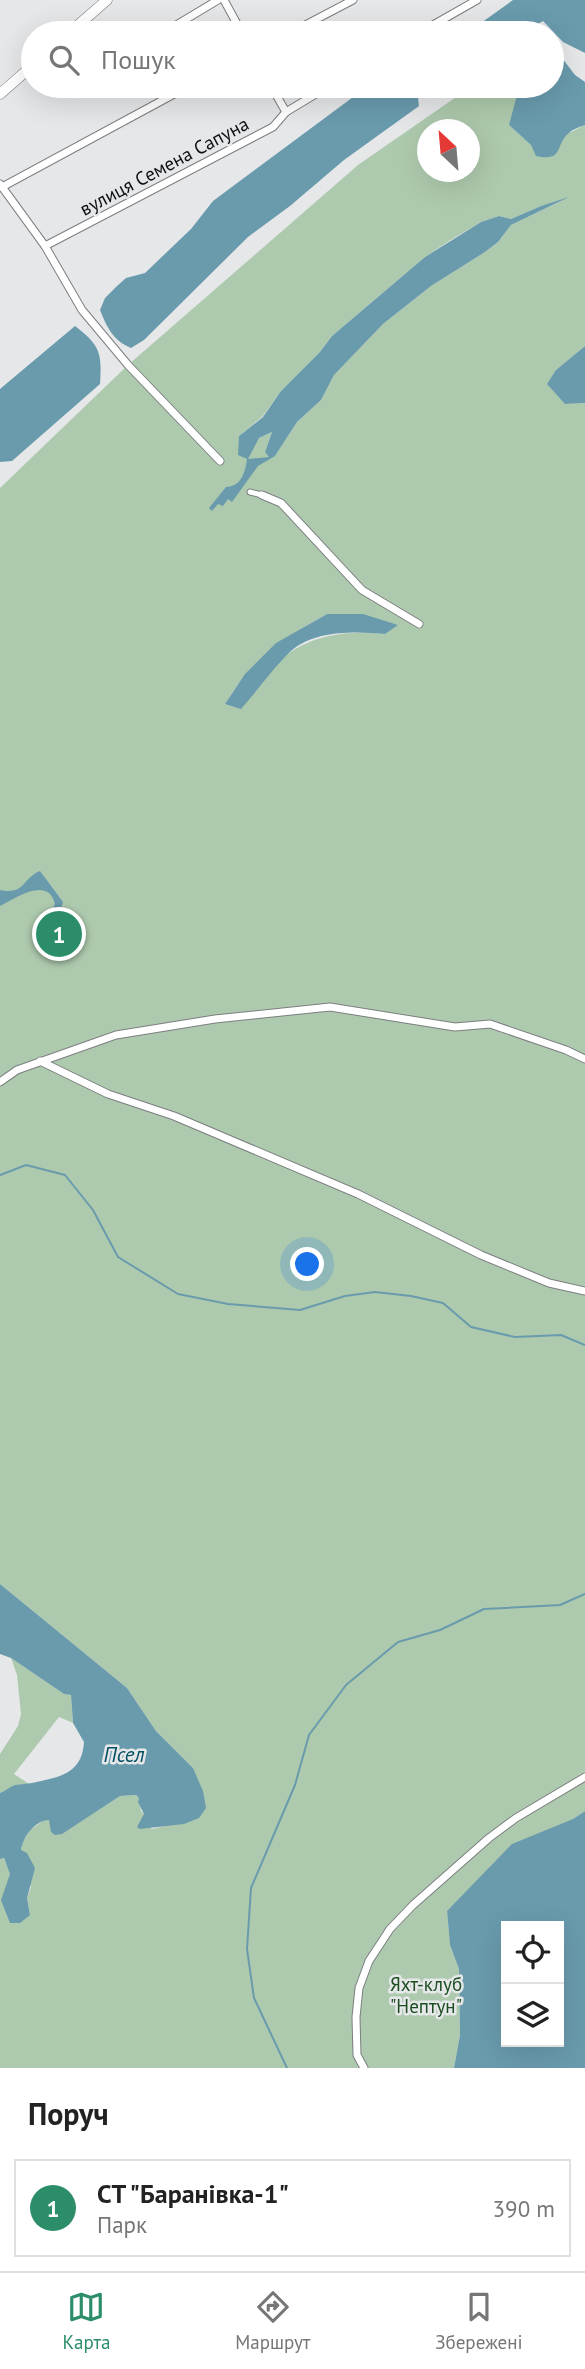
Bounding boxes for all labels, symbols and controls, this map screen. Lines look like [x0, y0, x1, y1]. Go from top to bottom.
search box [21, 21, 564, 98]
icon: search [45, 41, 83, 79]
text: Пошук [101, 43, 176, 76]
street label: вулиця Семена Сапуна [75, 111, 253, 221]
north arrow [417, 119, 480, 182]
pin: 1 [36, 908, 82, 960]
your location [290, 1247, 324, 1281]
water label: Псел [103, 1741, 145, 1768]
map controls [501, 1921, 564, 2047]
button: locate [501, 1921, 564, 1984]
park label: Яхт-клуб "Нептун" [390, 1972, 462, 2018]
button: layers [501, 1984, 564, 2047]
text: Поруч [28, 2094, 109, 2133]
text: СТ "Баранівка-1" [97, 2177, 289, 2210]
text: 1 [46, 2194, 60, 2223]
text: 390 m [493, 2194, 555, 2223]
text: Парк [97, 2210, 147, 2239]
tab: Карта [62, 2288, 110, 2354]
tab: Маршрут [235, 2288, 310, 2354]
tab: Збережені [435, 2288, 523, 2354]

